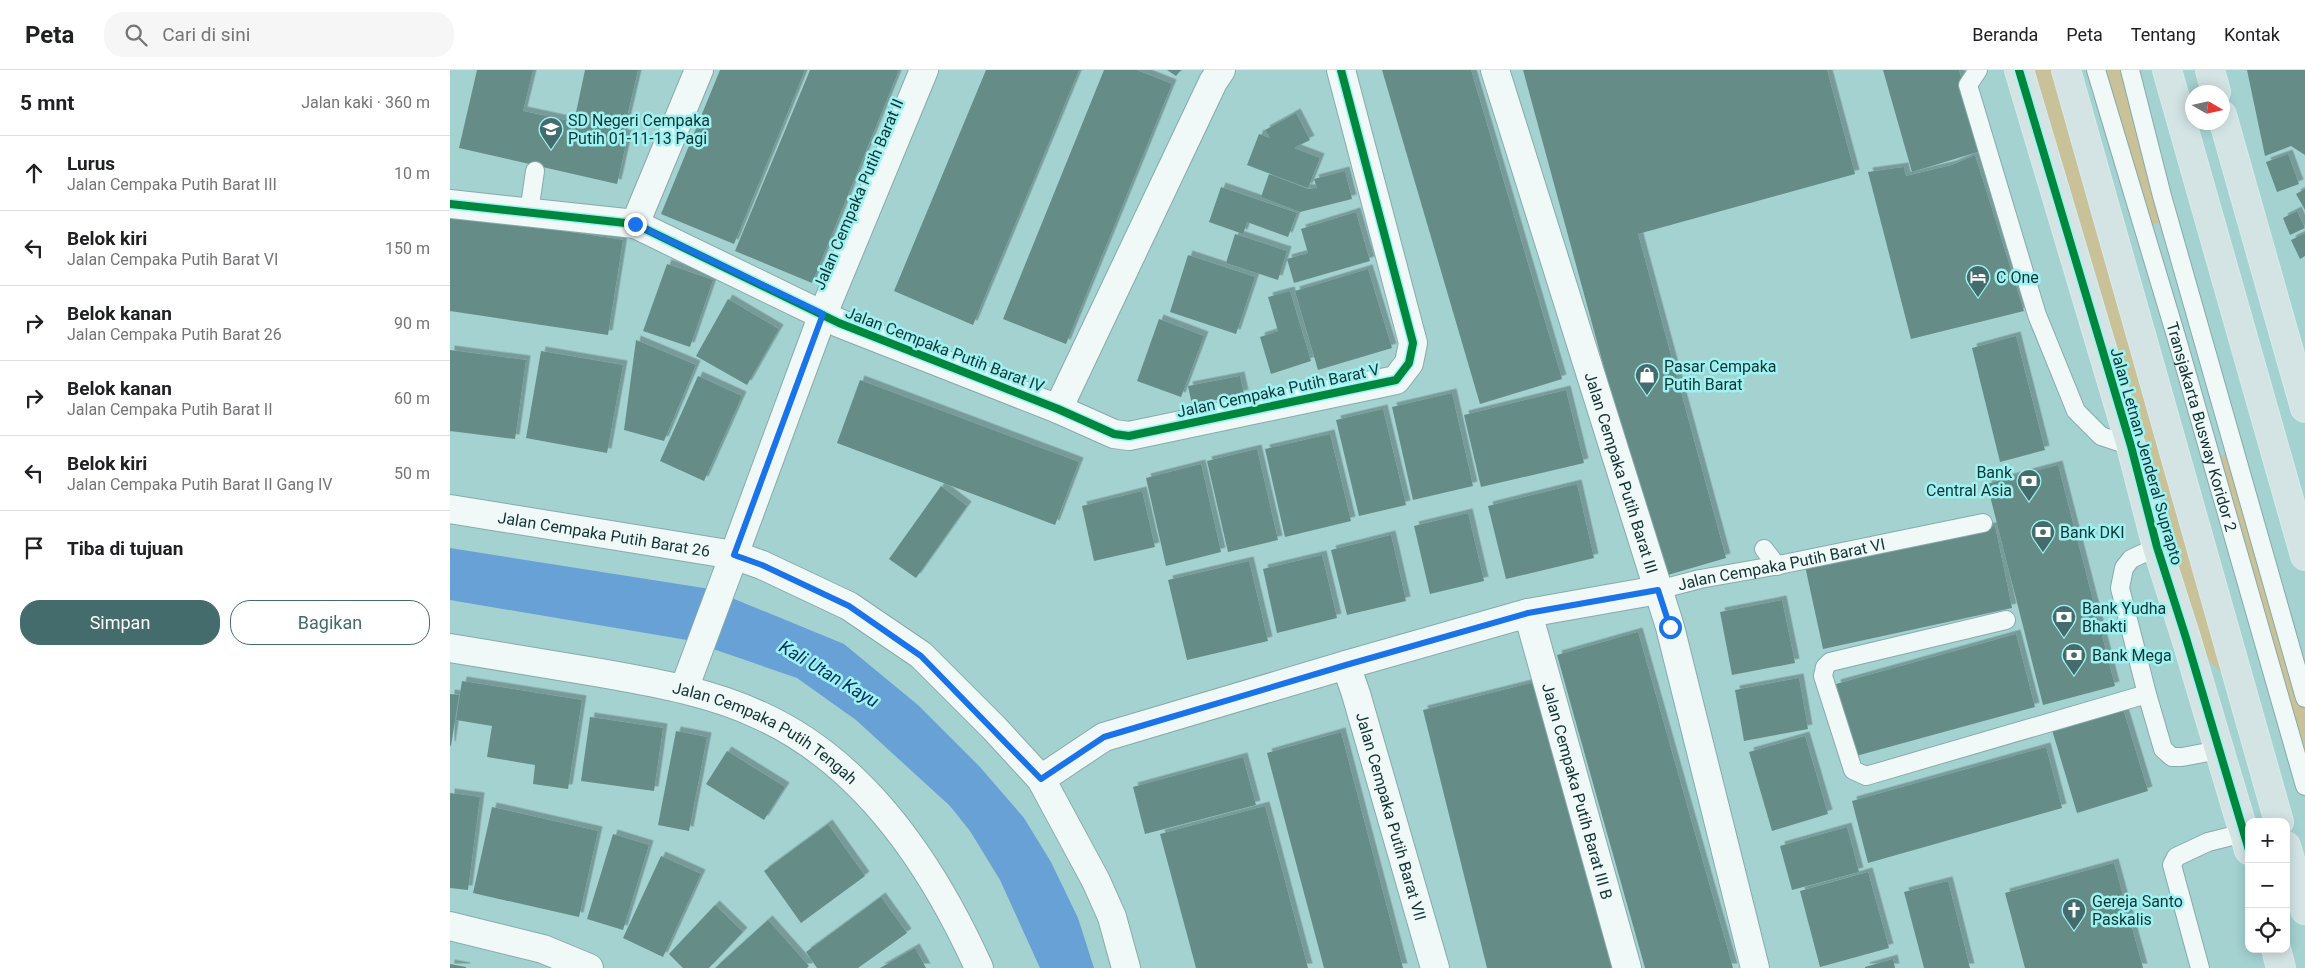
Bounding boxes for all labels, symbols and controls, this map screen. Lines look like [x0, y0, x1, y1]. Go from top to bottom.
search box [104, 12, 454, 57]
text: Peta [25, 21, 74, 49]
icon: search [122, 21, 150, 49]
text: Cari di sini [162, 23, 250, 46]
text: Beranda [1972, 24, 2038, 45]
text: Peta [2066, 24, 2103, 45]
text: Tentang [2131, 24, 2196, 45]
text: Kontak [2224, 24, 2280, 45]
north arrow [2185, 85, 2230, 130]
text: 5 mnt [20, 91, 74, 115]
text: Jalan kaki · 360 m [301, 93, 430, 112]
street label: Jalan Cempaka Putih Barat II [810, 96, 907, 293]
place label: SD Negeri Cempaka Putih 01-11-13 Pagi [568, 111, 710, 148]
school or university icon: SD Negeri Cempaka Putih 01-11-13 Pagi [538, 116, 564, 150]
text: Lurus [67, 152, 115, 175]
icon: ahead [20, 159, 48, 187]
text: 10 m [394, 164, 430, 183]
text: Jalan Cempaka Putih Barat III [67, 175, 277, 194]
route end [624, 213, 647, 236]
text: Belok kiri [67, 227, 147, 250]
icon: left [20, 234, 48, 262]
text: 150 m [385, 239, 430, 258]
text: Jalan Cempaka Putih Barat VI [67, 250, 278, 269]
hotel icon: C One [1965, 264, 1991, 298]
place label: C One [1996, 268, 2039, 287]
text: Belok kanan [67, 302, 172, 325]
street label: Jalan Cempaka Putih Barat IV [843, 303, 1047, 396]
icon: right [20, 309, 48, 337]
text: 90 m [394, 314, 430, 333]
street label: Transjakarta Busway Koridor 2 [2162, 320, 2241, 534]
text: Jalan Cempaka Putih Barat 26 [67, 325, 282, 344]
street label: Jalan Letnan Jenderal Suprapto [2106, 345, 2187, 567]
place label: Pasar Cempaka Putih Barat [1664, 357, 1777, 394]
street label: Jalan Cempaka Putih Barat V [1175, 360, 1381, 421]
shop icon: Pasar Cempaka Putih Barat [1634, 362, 1660, 396]
street label: Jalan Cempaka Putih Barat III [1580, 370, 1662, 576]
text: Belok kanan [67, 377, 172, 400]
icon: right [20, 384, 48, 412]
text: 60 m [394, 389, 430, 408]
text: Jalan Cempaka Putih Barat II [67, 400, 273, 419]
text: Belok kiri [67, 452, 147, 475]
icon: left [20, 459, 48, 487]
place label: Bank Central Asia [1926, 463, 2013, 500]
text: 50 m [394, 464, 430, 483]
bank icon: Bank Central Asia [2016, 468, 2042, 502]
text: Jalan Cempaka Putih Barat II Gang IV [67, 475, 332, 494]
street label: Jalan Cempaka Putih Barat 26 [496, 508, 711, 561]
bank icon: Bank DKI [2030, 519, 2056, 553]
place label: Bank DKI [2060, 523, 2124, 542]
icon: arrive [20, 534, 48, 562]
street label: Jalan Cempaka Putih Barat VI [1675, 534, 1887, 595]
text: Tiba di tujuan [67, 537, 183, 560]
place label: Bank Yudha Bhakti [2082, 599, 2166, 636]
button: Simpan [20, 600, 220, 645]
button: Bagikan [230, 600, 430, 645]
bank icon: Bank Yudha Bhakti [2051, 604, 2077, 638]
route start [1659, 616, 1682, 639]
water label: Kali Utan Kayu [776, 636, 883, 712]
bank icon: Bank Mega [2061, 642, 2087, 676]
place label: Bank Mega [2092, 646, 2172, 665]
street label: Jalan Cempaka Putih Tengah [671, 678, 861, 788]
street label: Jalan Cempaka Putih Barat III B [1538, 681, 1616, 902]
street label: Jalan Cempaka Putih Barat VII [1352, 710, 1430, 923]
map controls [2245, 818, 2290, 953]
button: + [2245, 818, 2290, 863]
button: − [2245, 863, 2290, 908]
place label: Gereja Santo Paskalis [2092, 892, 2183, 929]
church icon: Gereja Santo Paskalis [2061, 897, 2087, 931]
button: locate [2245, 908, 2290, 953]

